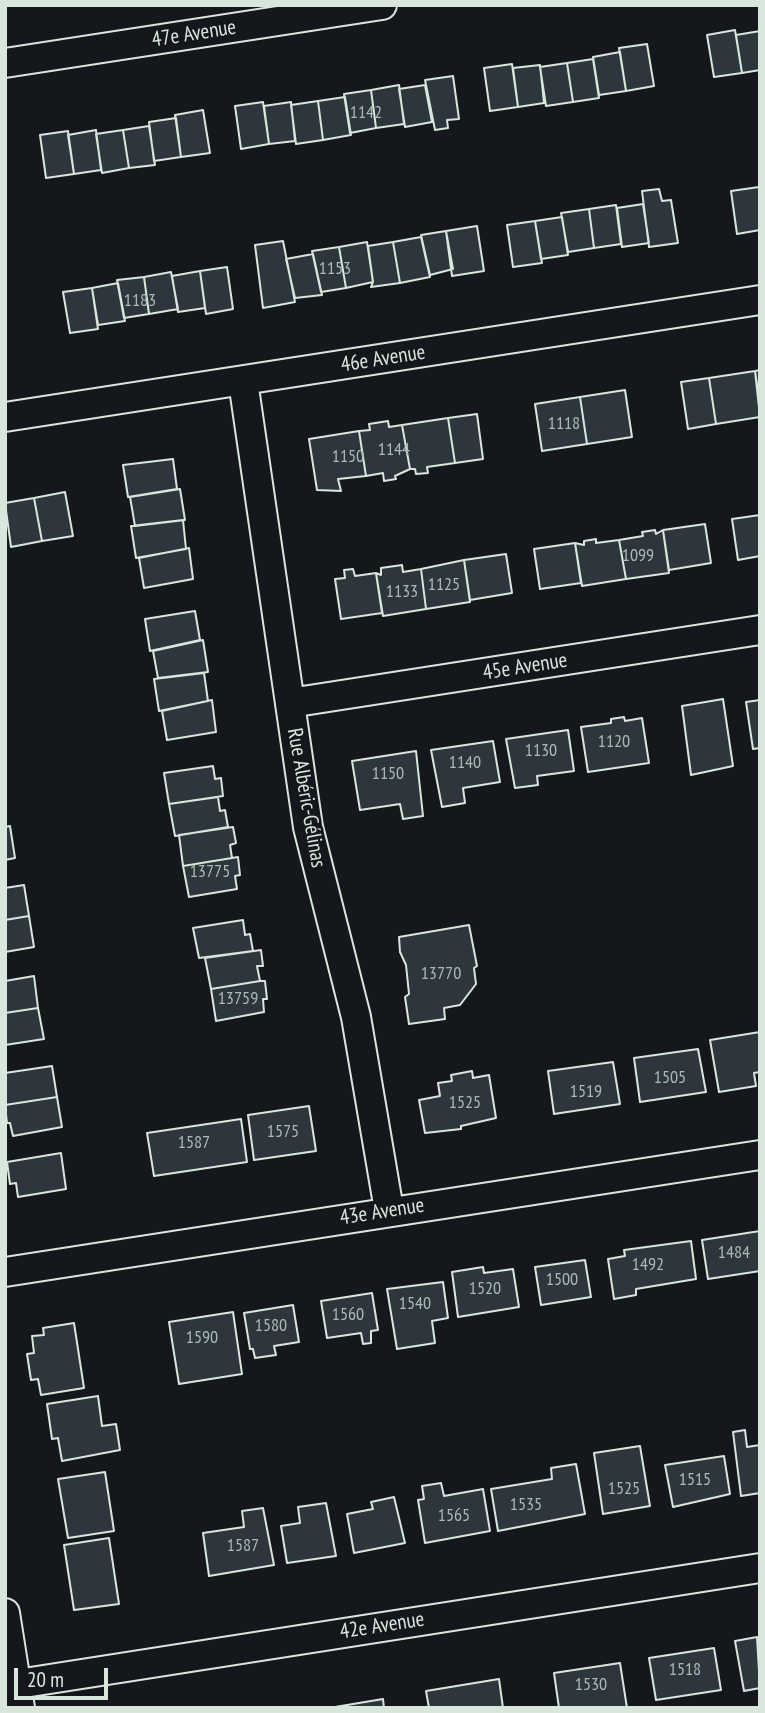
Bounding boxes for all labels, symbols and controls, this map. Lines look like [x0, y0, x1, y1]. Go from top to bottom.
street label: 47e Avenue [150, 15, 238, 53]
house number: 1142 [350, 102, 382, 124]
house number: 1153 [319, 258, 351, 280]
house number: 1183 [124, 290, 156, 312]
street label: 46e Avenue [339, 340, 427, 378]
house number: 1118 [548, 413, 580, 435]
house number: 1144 [378, 439, 410, 461]
house number: 1150 [332, 446, 364, 468]
house number: 1099 [622, 545, 654, 567]
house number: 1125 [428, 574, 460, 596]
house number: 1133 [386, 581, 418, 603]
street label: 45e Avenue [481, 648, 569, 686]
street label: Rue Albéric-Gélinas [281, 726, 331, 870]
house number: 1120 [598, 731, 630, 753]
house number: 1130 [525, 740, 557, 762]
house number: 1140 [449, 752, 481, 774]
house number: 1150 [372, 763, 404, 785]
house number: 13775 [190, 861, 230, 883]
house number: 13770 [421, 963, 461, 985]
house number: 13759 [218, 988, 258, 1010]
house number: 1505 [654, 1067, 686, 1089]
house number: 1519 [570, 1081, 602, 1103]
house number: 1525 [449, 1092, 481, 1114]
house number: 1575 [267, 1121, 299, 1143]
house number: 1587 [178, 1132, 210, 1154]
street label: 43e Avenue [338, 1193, 426, 1231]
house number: 1484 [718, 1242, 750, 1264]
house number: 1492 [632, 1254, 664, 1276]
house number: 1500 [546, 1269, 578, 1291]
house number: 1520 [469, 1278, 501, 1300]
house number: 1540 [399, 1293, 431, 1315]
house number: 1560 [332, 1304, 364, 1326]
house number: 1580 [255, 1315, 287, 1337]
house number: 1590 [186, 1327, 218, 1349]
house number: 1515 [679, 1469, 711, 1491]
house number: 1525 [608, 1478, 640, 1500]
house number: 1535 [510, 1494, 542, 1516]
house number: 1565 [438, 1505, 470, 1527]
house number: 1587 [227, 1535, 259, 1557]
street label: 42e Avenue [338, 1607, 426, 1645]
scale bar [18, 1654, 112, 1698]
house number: 1518 [669, 1659, 701, 1681]
text: 20 m [27, 1666, 64, 1693]
house number: 1530 [575, 1674, 607, 1696]

